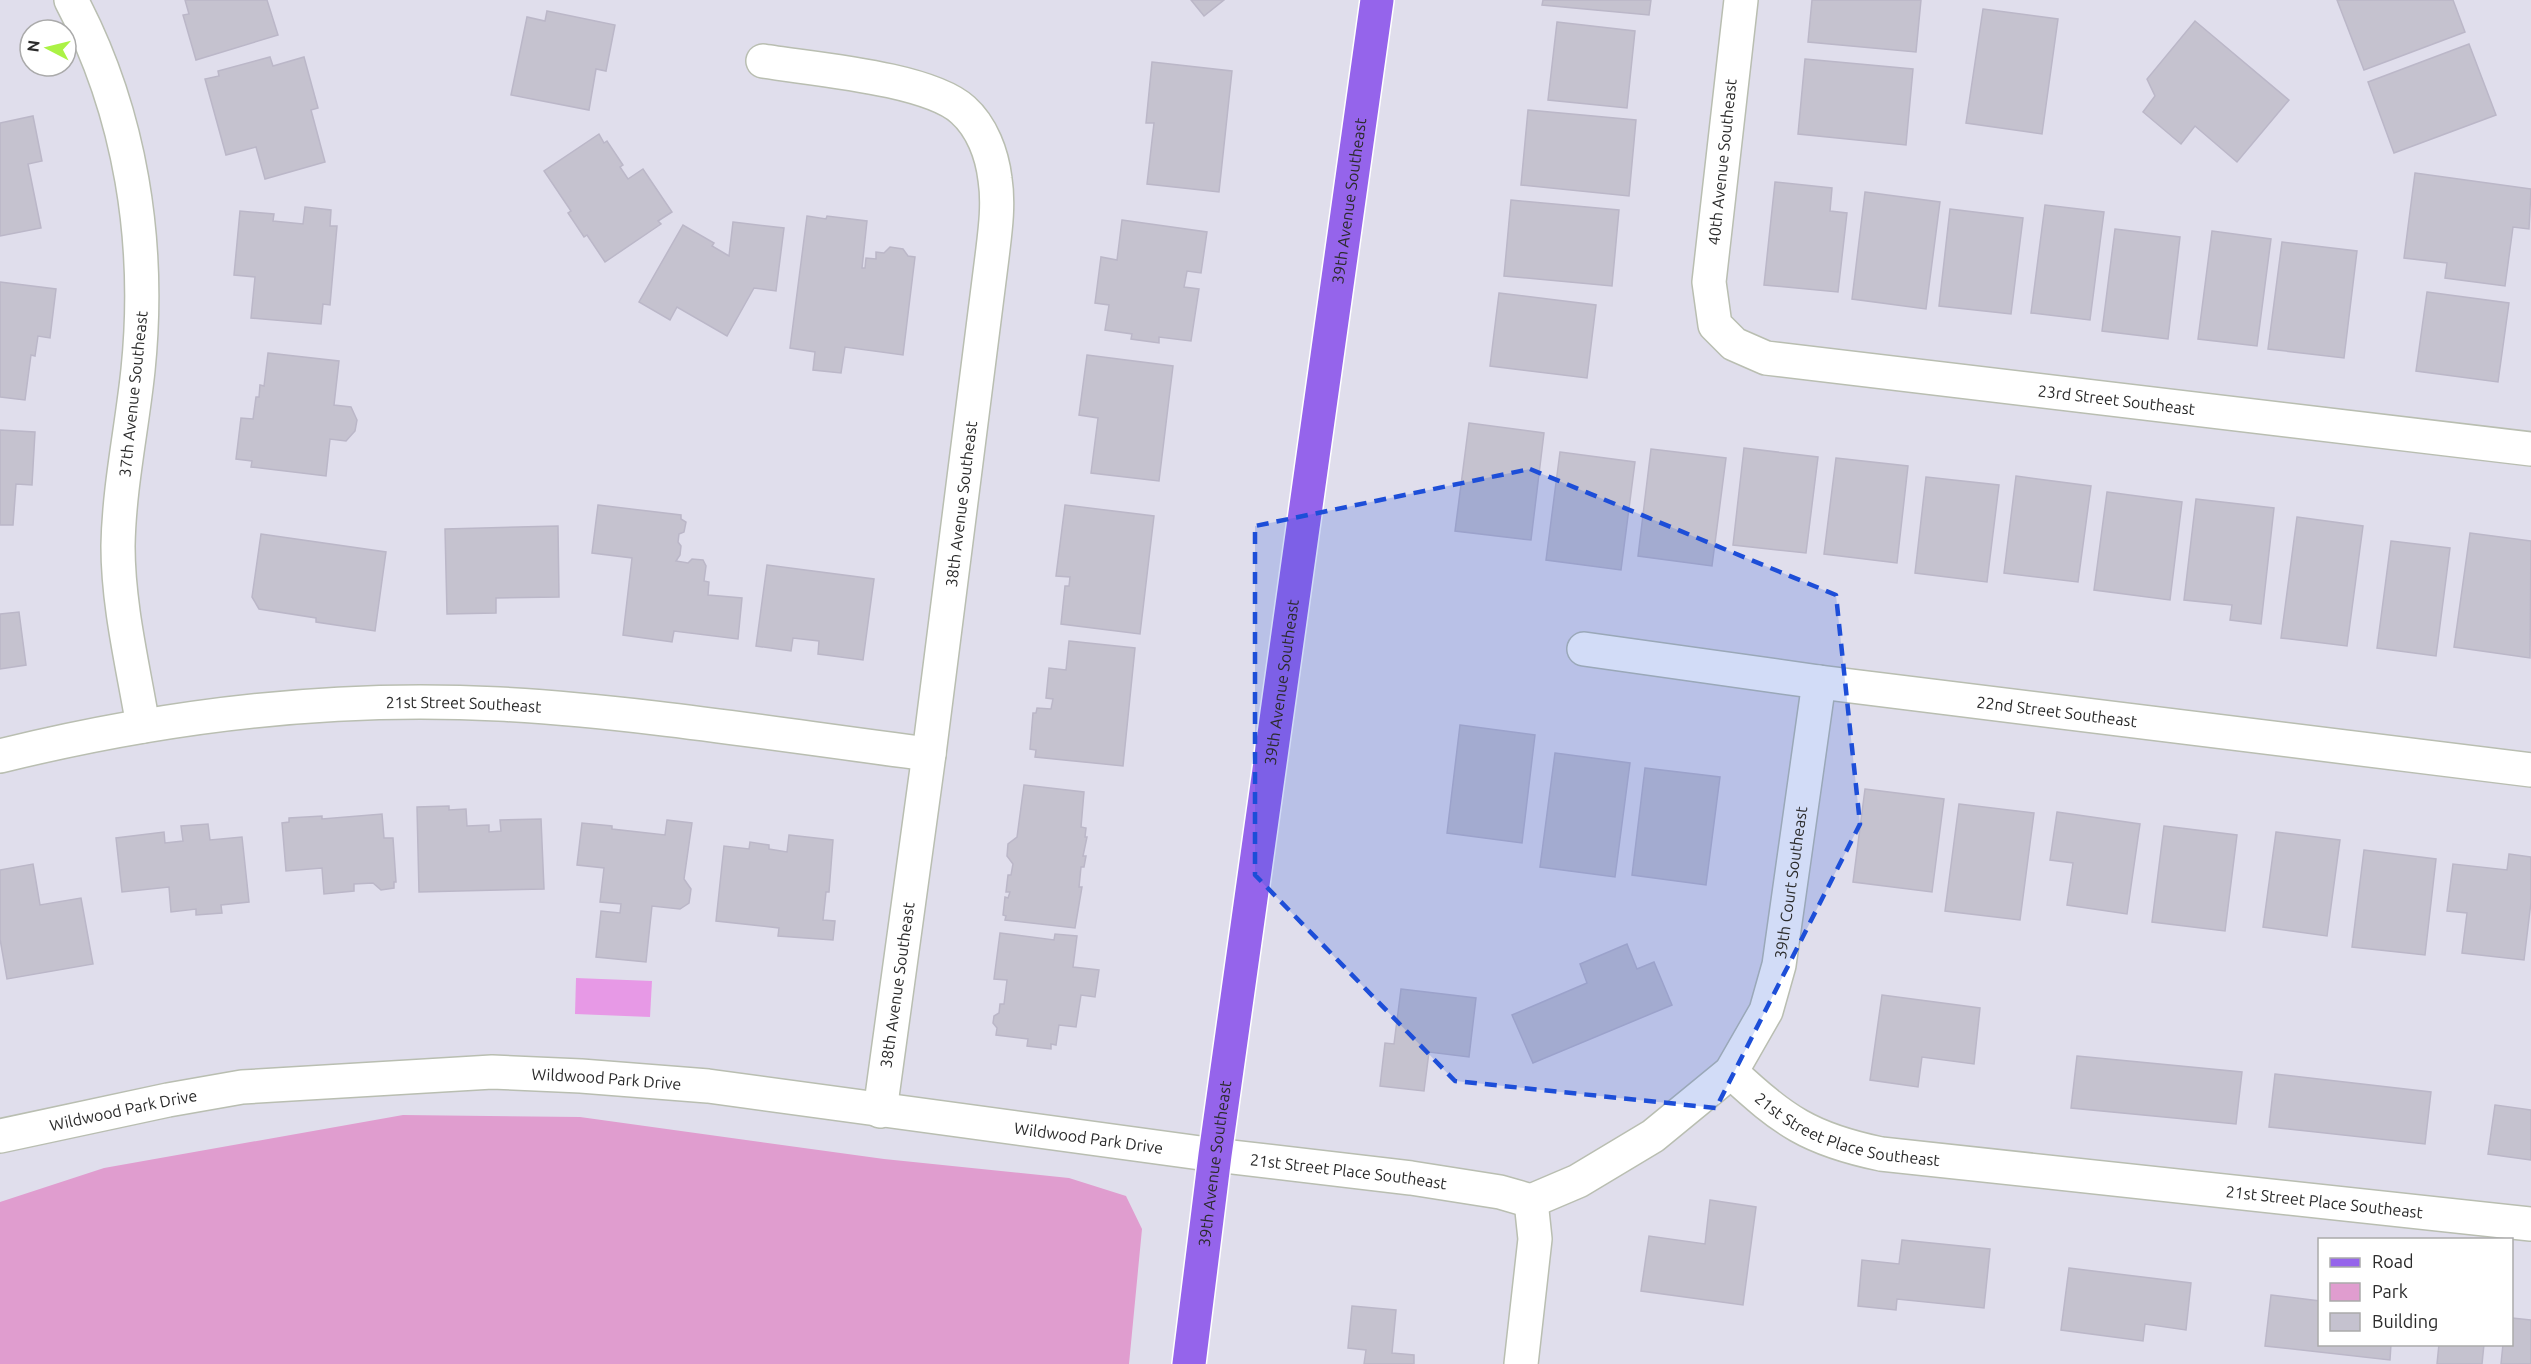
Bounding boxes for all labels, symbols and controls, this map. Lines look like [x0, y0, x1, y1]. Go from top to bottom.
north arrow [18, 18, 78, 78]
text: N [23, 39, 43, 53]
street label: 40th Avenue Southeast [1704, 77, 1740, 246]
street label: 39th Avenue Southeast [1328, 116, 1369, 285]
street label: 37th Avenue Southeast [115, 309, 151, 478]
street label: 23rd Street Southeast [2037, 381, 2197, 418]
street label: 38th Avenue Southeast [942, 419, 980, 588]
street label: 39th Avenue Southeast [1261, 597, 1302, 766]
street label: 21st Street Southeast [385, 693, 543, 716]
street label: 22nd Street Southeast [1976, 693, 2139, 730]
street label: 39th Court Southeast [1771, 804, 1810, 960]
street label: 38th Avenue Southeast [876, 900, 918, 1069]
street label: Wildwood Park Drive [531, 1065, 682, 1093]
street label: 39th Avenue Southeast [1195, 1079, 1234, 1248]
street label: Wildwood Park Drive [48, 1086, 198, 1134]
street label: 21st Street Place Southeast [1751, 1089, 1941, 1169]
street label: Wildwood Park Drive [1013, 1119, 1164, 1157]
street label: 21st Street Place Southeast [1249, 1150, 1449, 1193]
street label: 21st Street Place Southeast [2225, 1182, 2425, 1221]
legend [2318, 1238, 2513, 1346]
text: Road [2372, 1251, 2414, 1271]
text: Park [2372, 1281, 2408, 1301]
text: Building [2372, 1311, 2438, 1331]

